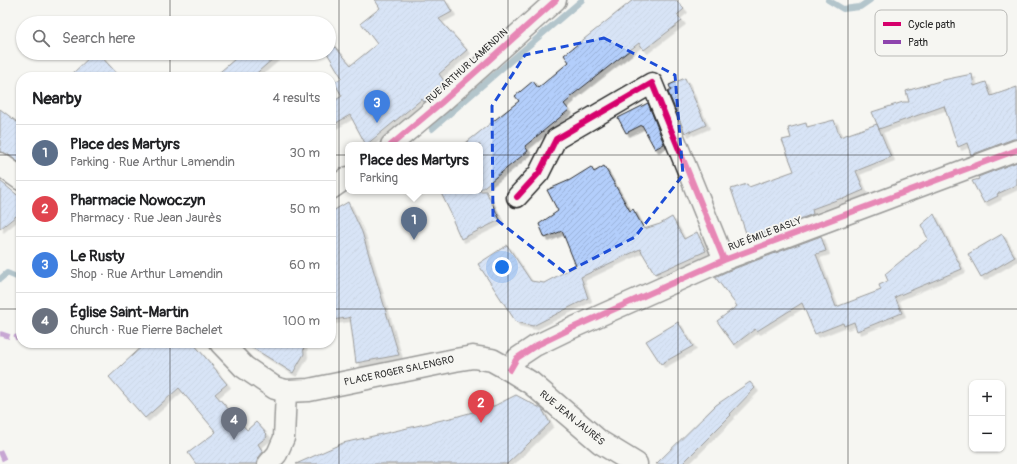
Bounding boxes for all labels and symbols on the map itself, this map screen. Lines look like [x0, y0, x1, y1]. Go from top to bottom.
legend [875, 10, 1007, 56]
text: Cycle path [908, 18, 955, 31]
street label: RUE ARTHUR LAMENDIN [424, 26, 511, 106]
text: Path [908, 36, 928, 49]
pin: 3 [364, 90, 390, 123]
pin: 1 [401, 207, 427, 240]
street label: RUE ÉMILE BASLY [726, 213, 804, 254]
your location [492, 257, 512, 277]
street label: PLACE ROGER SALENGRO [343, 353, 455, 389]
street label: RUE JEAN JAURÈS [537, 387, 608, 448]
pin: 2 [468, 390, 494, 423]
pin: 4 [221, 407, 247, 440]

